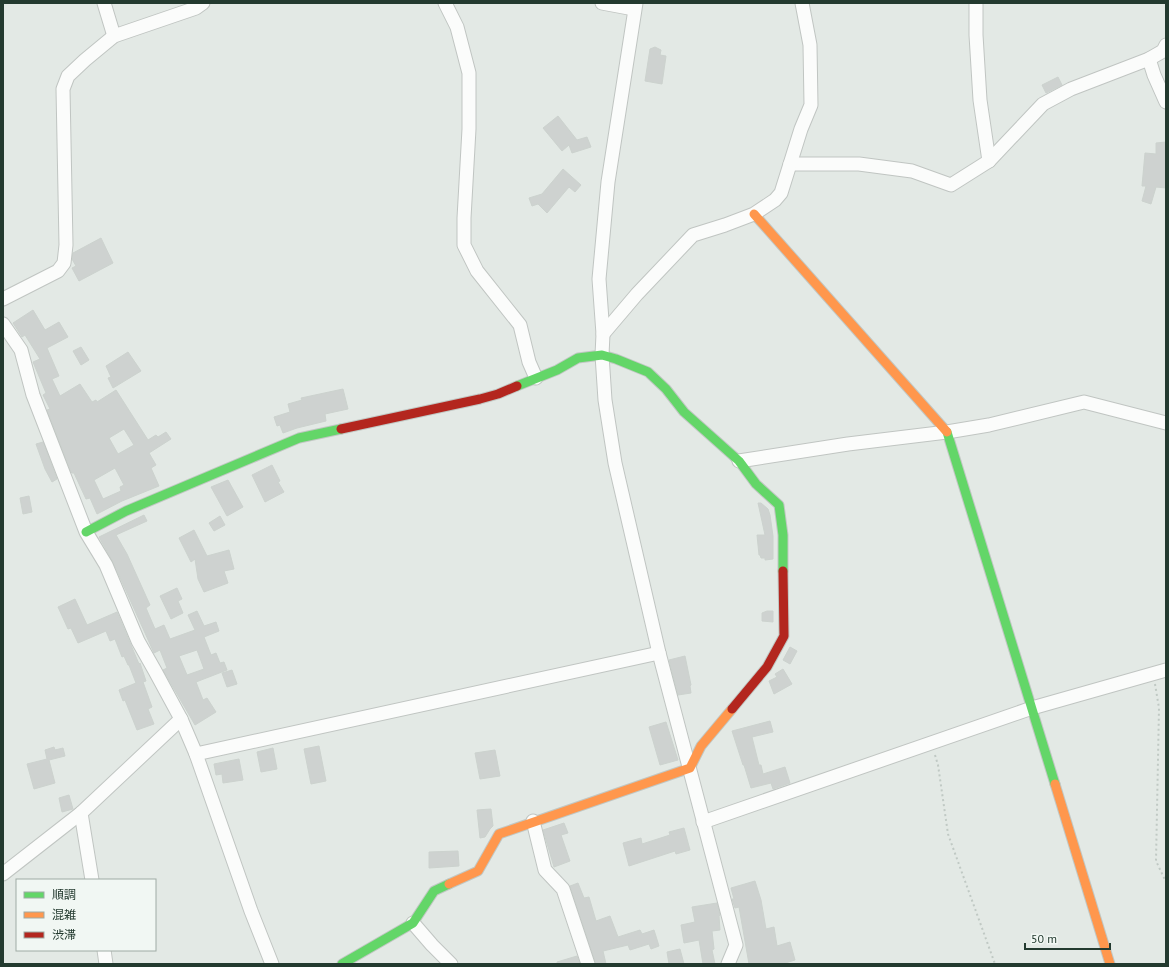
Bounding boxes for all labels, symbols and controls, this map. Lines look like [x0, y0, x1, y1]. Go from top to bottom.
legend [16, 879, 156, 951]
text: 順調 [52, 887, 76, 902]
text: 混雑 [52, 907, 76, 922]
scale bar [1025, 925, 1110, 951]
text: 渋滞 [52, 927, 76, 942]
text: 50 m [1031, 931, 1057, 946]

